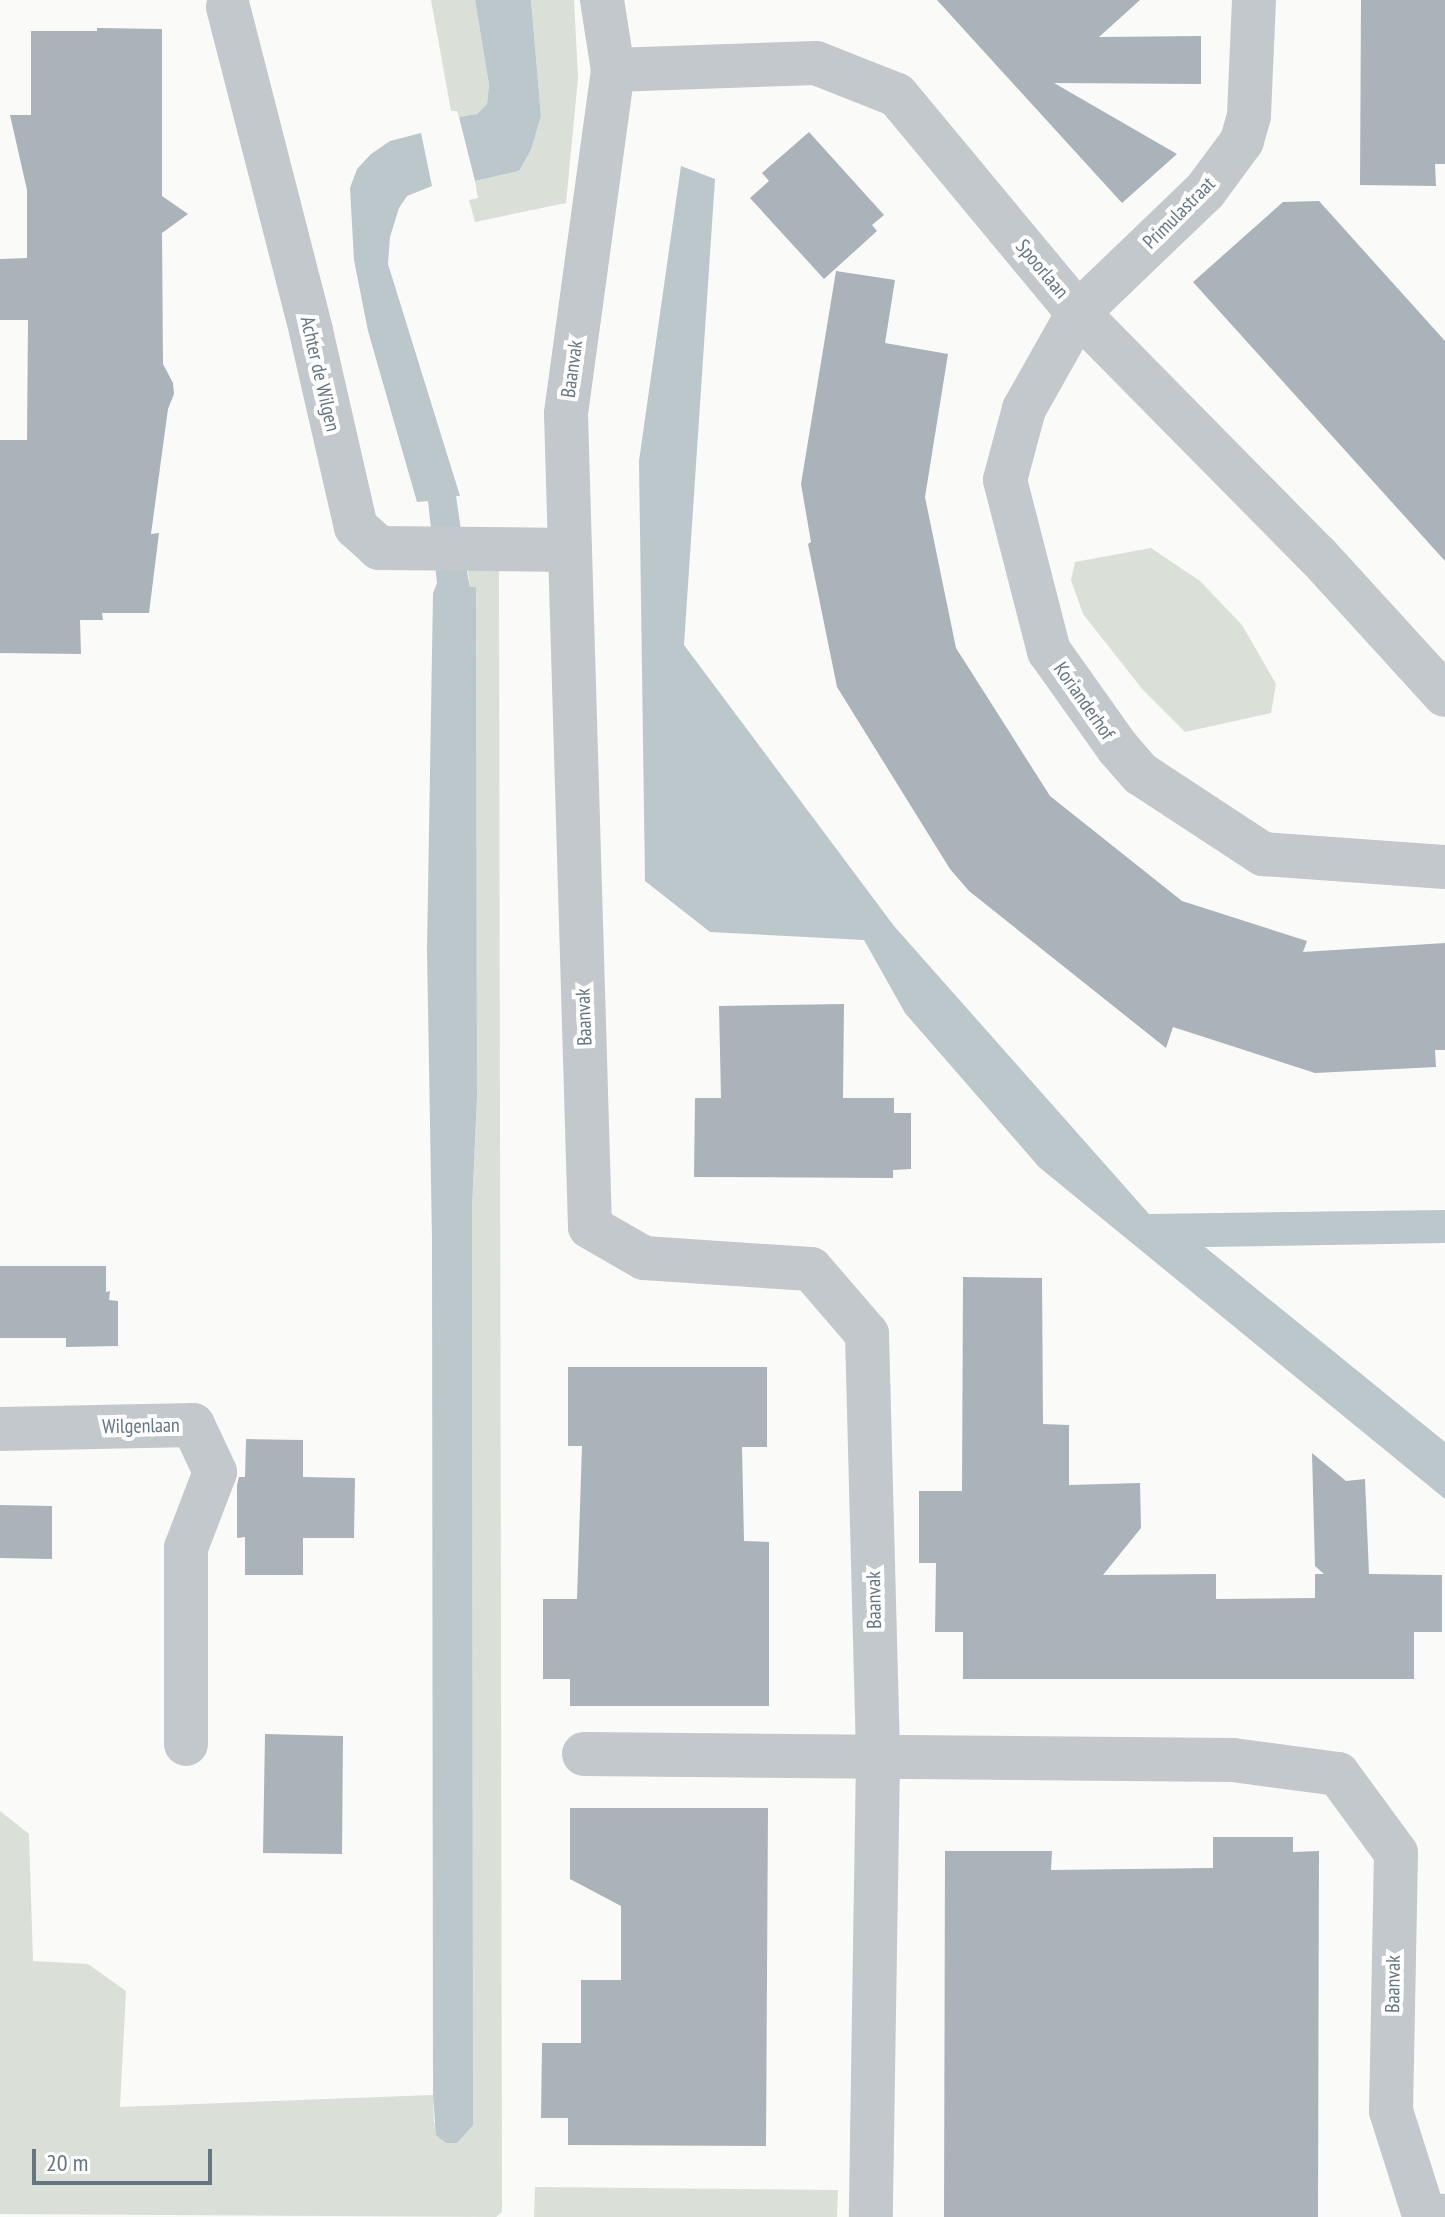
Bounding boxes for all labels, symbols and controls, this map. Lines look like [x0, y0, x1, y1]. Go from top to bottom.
street label: Primulastraat [1138, 172, 1220, 254]
street label: Spoorlaan [1010, 235, 1074, 303]
street label: Achter de Wilgen [295, 314, 345, 434]
street label: Baanvak [556, 339, 588, 399]
street label: Korianderhof [1049, 658, 1119, 744]
street label: Baanvak [571, 988, 597, 1046]
street label: Wilgenlaan [102, 1413, 180, 1439]
street label: Baanvak [861, 1571, 887, 1629]
street label: Baanvak [1380, 1955, 1406, 2013]
scale bar [36, 2133, 216, 2183]
text: 20 m [46, 2147, 88, 2178]

